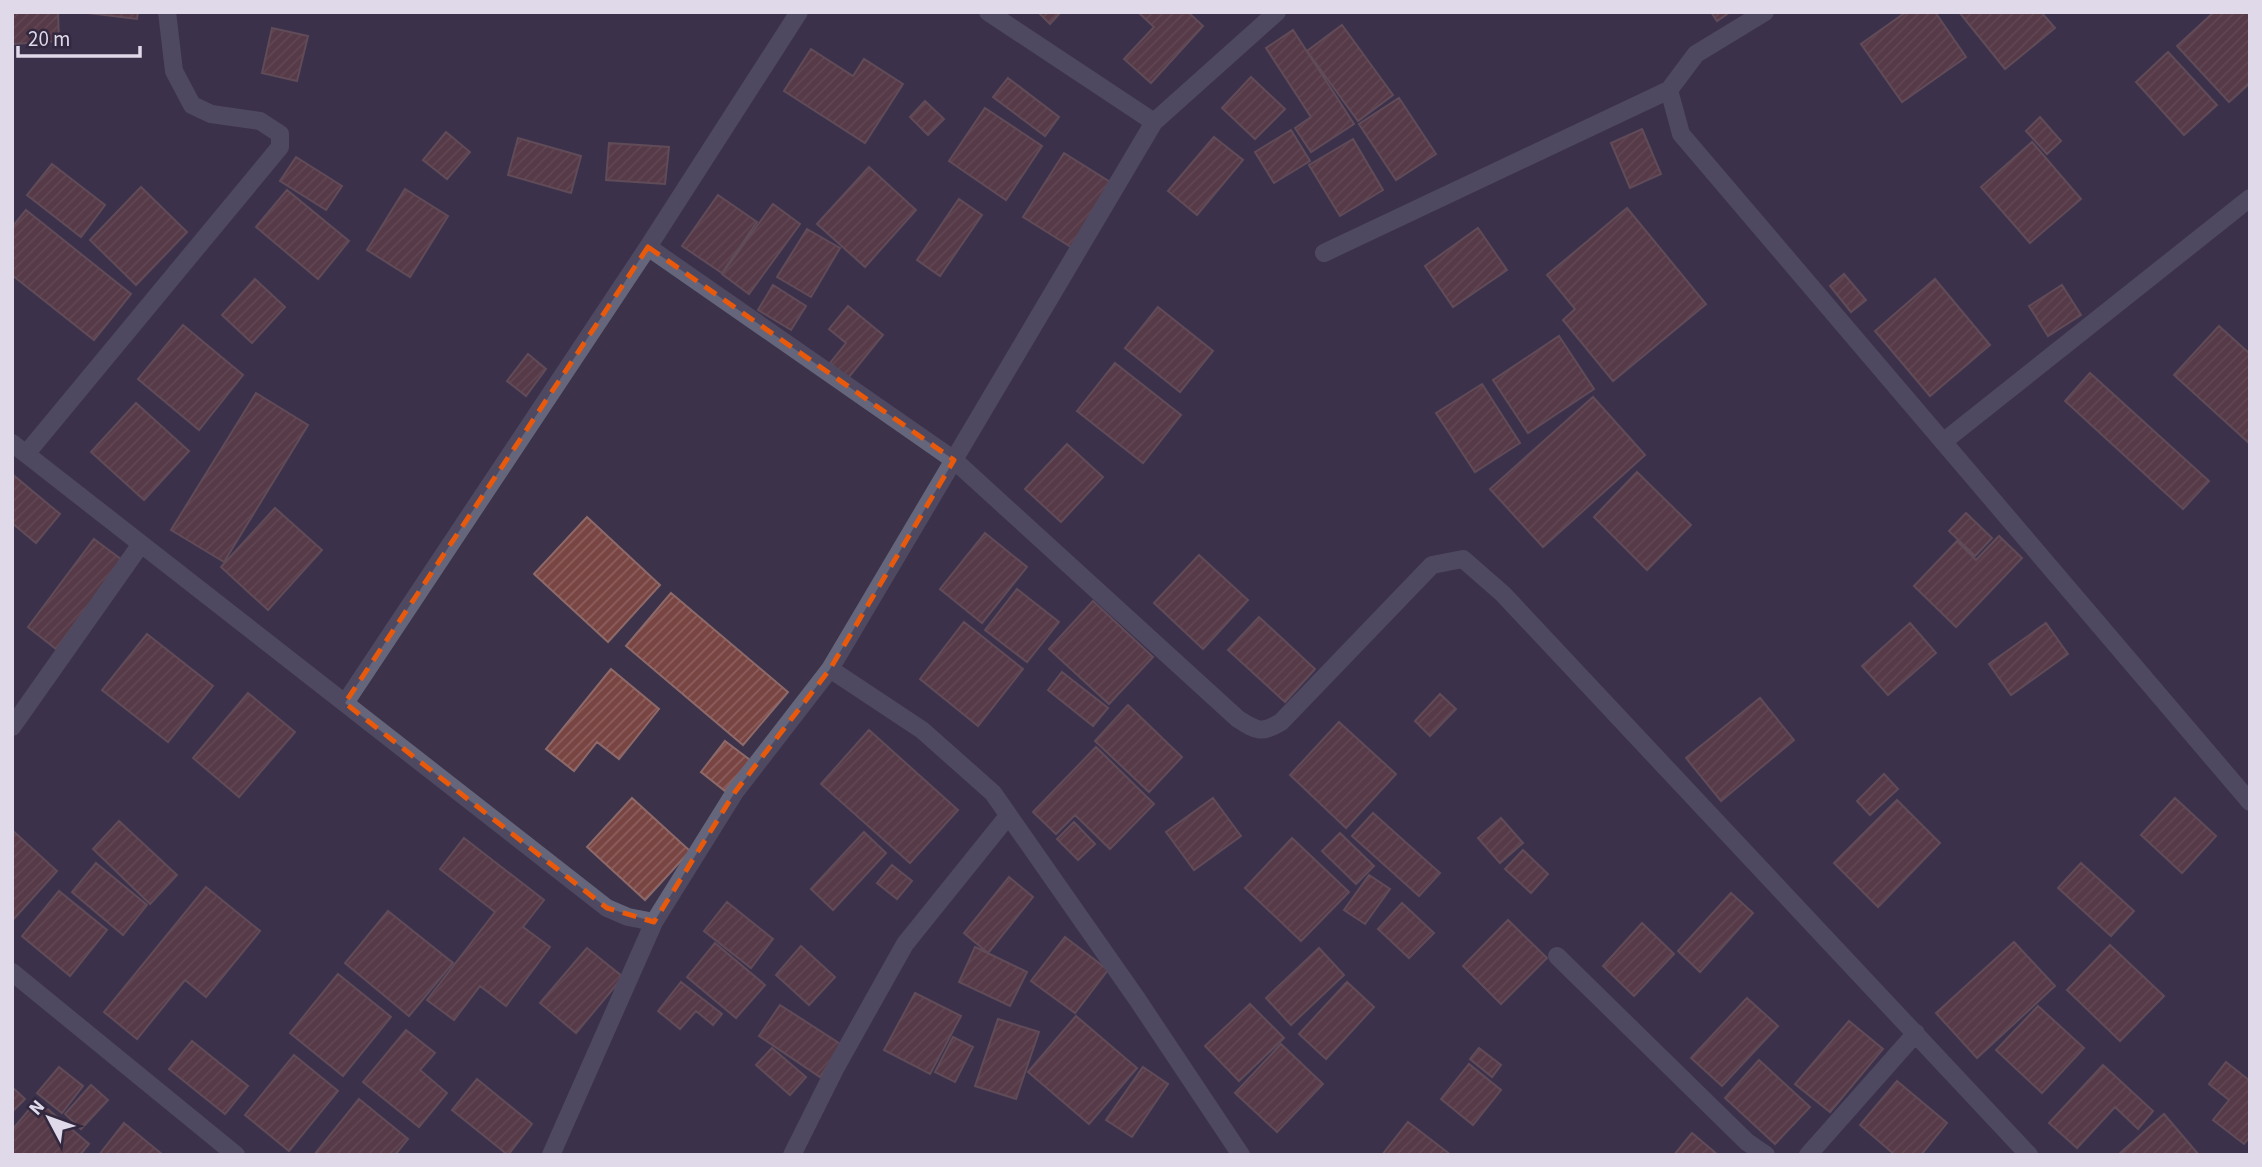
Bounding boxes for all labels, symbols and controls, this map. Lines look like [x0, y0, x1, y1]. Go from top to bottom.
scale bar [18, 14, 140, 58]
text: 20 m [28, 24, 70, 54]
north arrow [14, 1083, 84, 1153]
text: N [23, 1094, 52, 1121]

